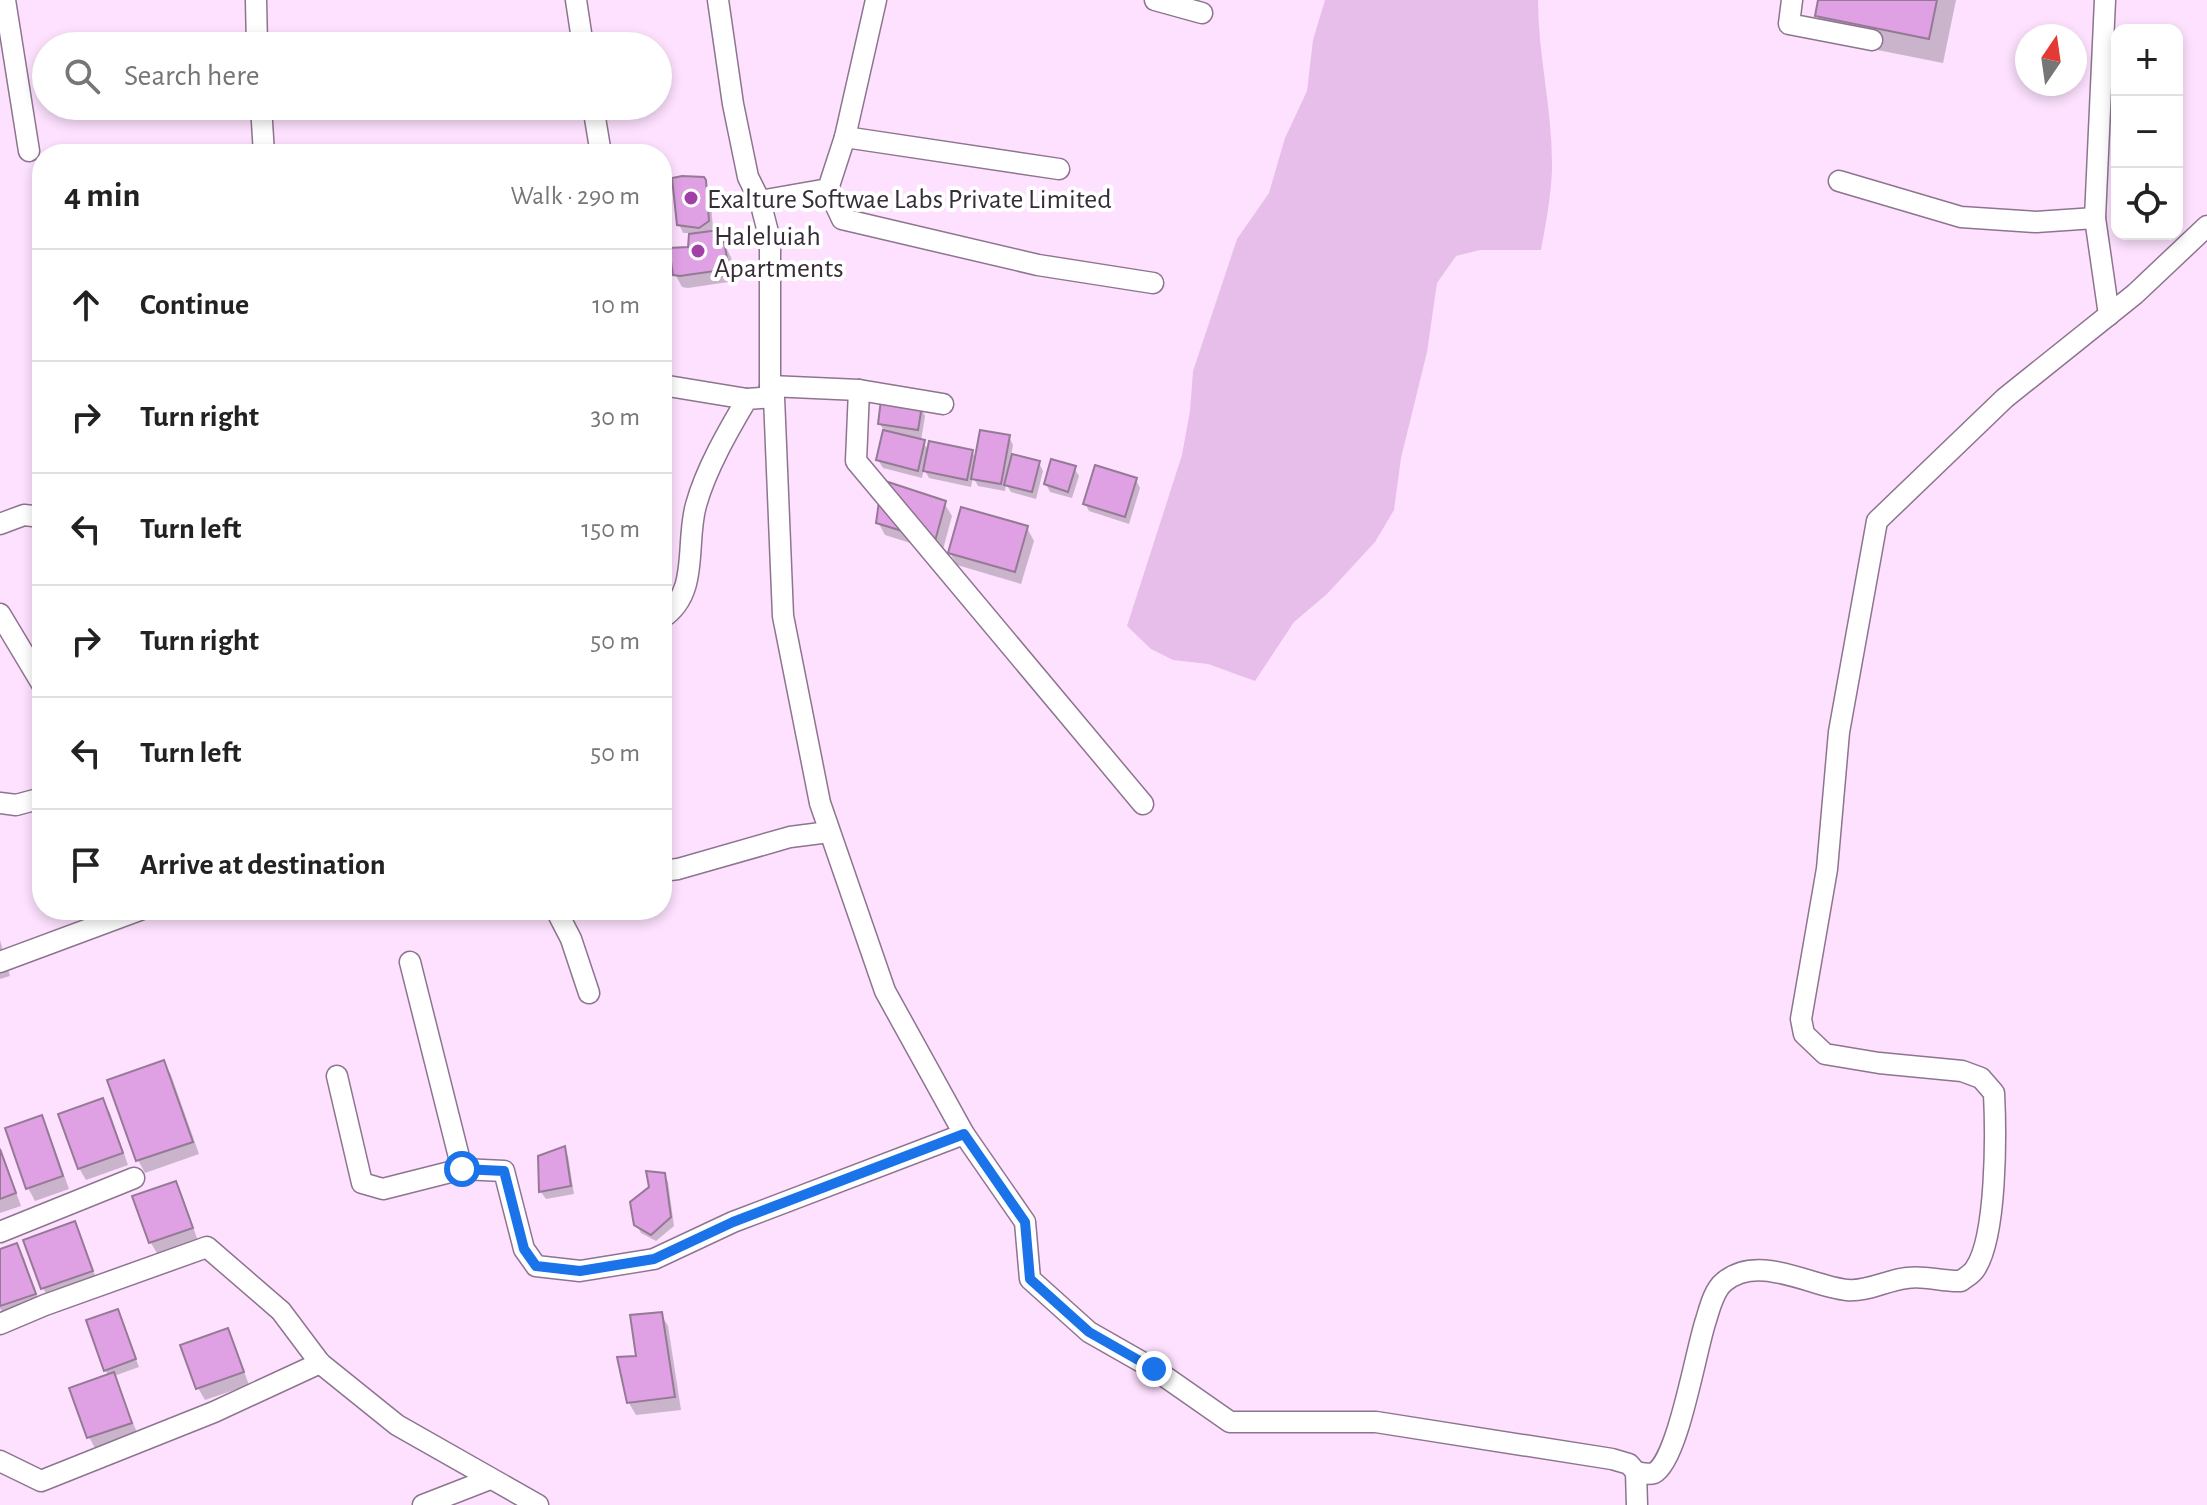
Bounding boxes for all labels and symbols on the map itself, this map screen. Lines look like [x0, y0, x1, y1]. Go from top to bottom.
north arrow [2015, 24, 2087, 96]
place label: Exalture Softwae Labs Private Limited [707, 186, 1112, 214]
marker: Exalture Softwae Labs Private Limited [682, 189, 700, 207]
place label: Haleluiah Apartments [714, 223, 844, 283]
marker: Haleluiah Apartments [689, 242, 707, 260]
route start [444, 1151, 480, 1187]
route end [1136, 1351, 1172, 1387]

